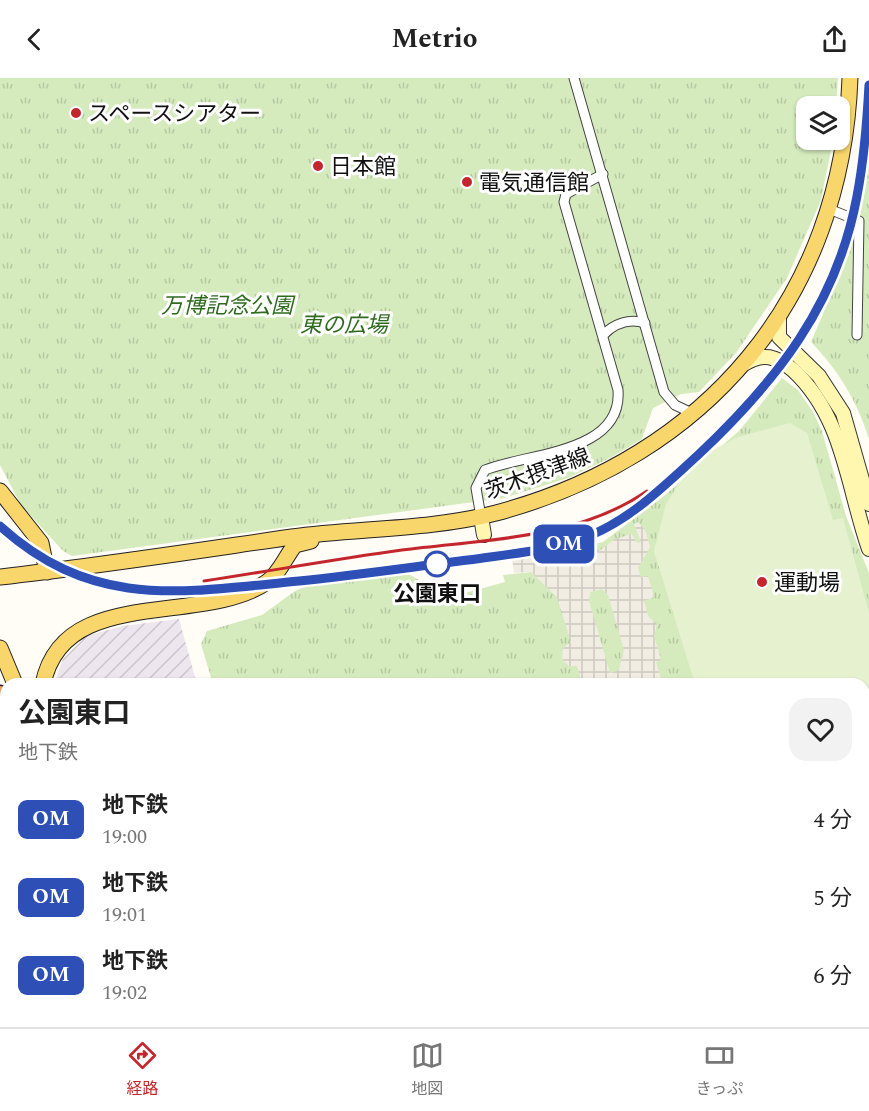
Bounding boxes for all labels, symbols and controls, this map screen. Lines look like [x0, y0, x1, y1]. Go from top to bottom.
text: Metrio [391, 18, 478, 60]
icon: back [18, 23, 51, 56]
icon: share [818, 23, 851, 56]
map controls [796, 96, 850, 150]
button: layers [796, 96, 850, 150]
place label: スペースシアター [88, 98, 261, 131]
marker: スペースシアター [69, 106, 83, 120]
place label: 日本館 [330, 151, 396, 184]
marker: 日本館 [311, 159, 325, 173]
place label: 電気通信館 [479, 167, 589, 200]
marker: 電気通信館 [460, 175, 474, 189]
park label: 万博記念公園 [161, 290, 296, 323]
park label: 東の広場 [300, 309, 391, 342]
street label: 茨木摂津線 [480, 440, 595, 509]
line badge: OM [537, 524, 591, 564]
text: OM [545, 528, 583, 560]
marker: 公園東口 [424, 551, 450, 577]
place label: 運動場 [774, 567, 840, 600]
marker: 運動場 [755, 575, 769, 589]
place label: 公園東口 [393, 578, 481, 611]
text: 公園東口 [18, 692, 130, 735]
button: heart [789, 698, 852, 761]
text: 地下鉄 [18, 738, 78, 768]
text: 地下鉄 [102, 789, 168, 822]
text: OM [32, 803, 70, 835]
text: 4 分 [813, 804, 852, 837]
text: 19:00 [102, 822, 147, 852]
text: 地下鉄 [102, 867, 168, 900]
text: OM [32, 881, 70, 913]
text: 5 分 [813, 882, 852, 915]
text: 19:01 [102, 900, 147, 930]
text: 地下鉄 [102, 945, 168, 978]
text: OM [32, 959, 70, 991]
text: 6 分 [813, 960, 852, 993]
text: 19:02 [102, 978, 147, 1008]
tab: 経路 [126, 1039, 159, 1101]
tab: 地図 [411, 1039, 444, 1101]
tab: きっぷ [696, 1039, 743, 1101]

